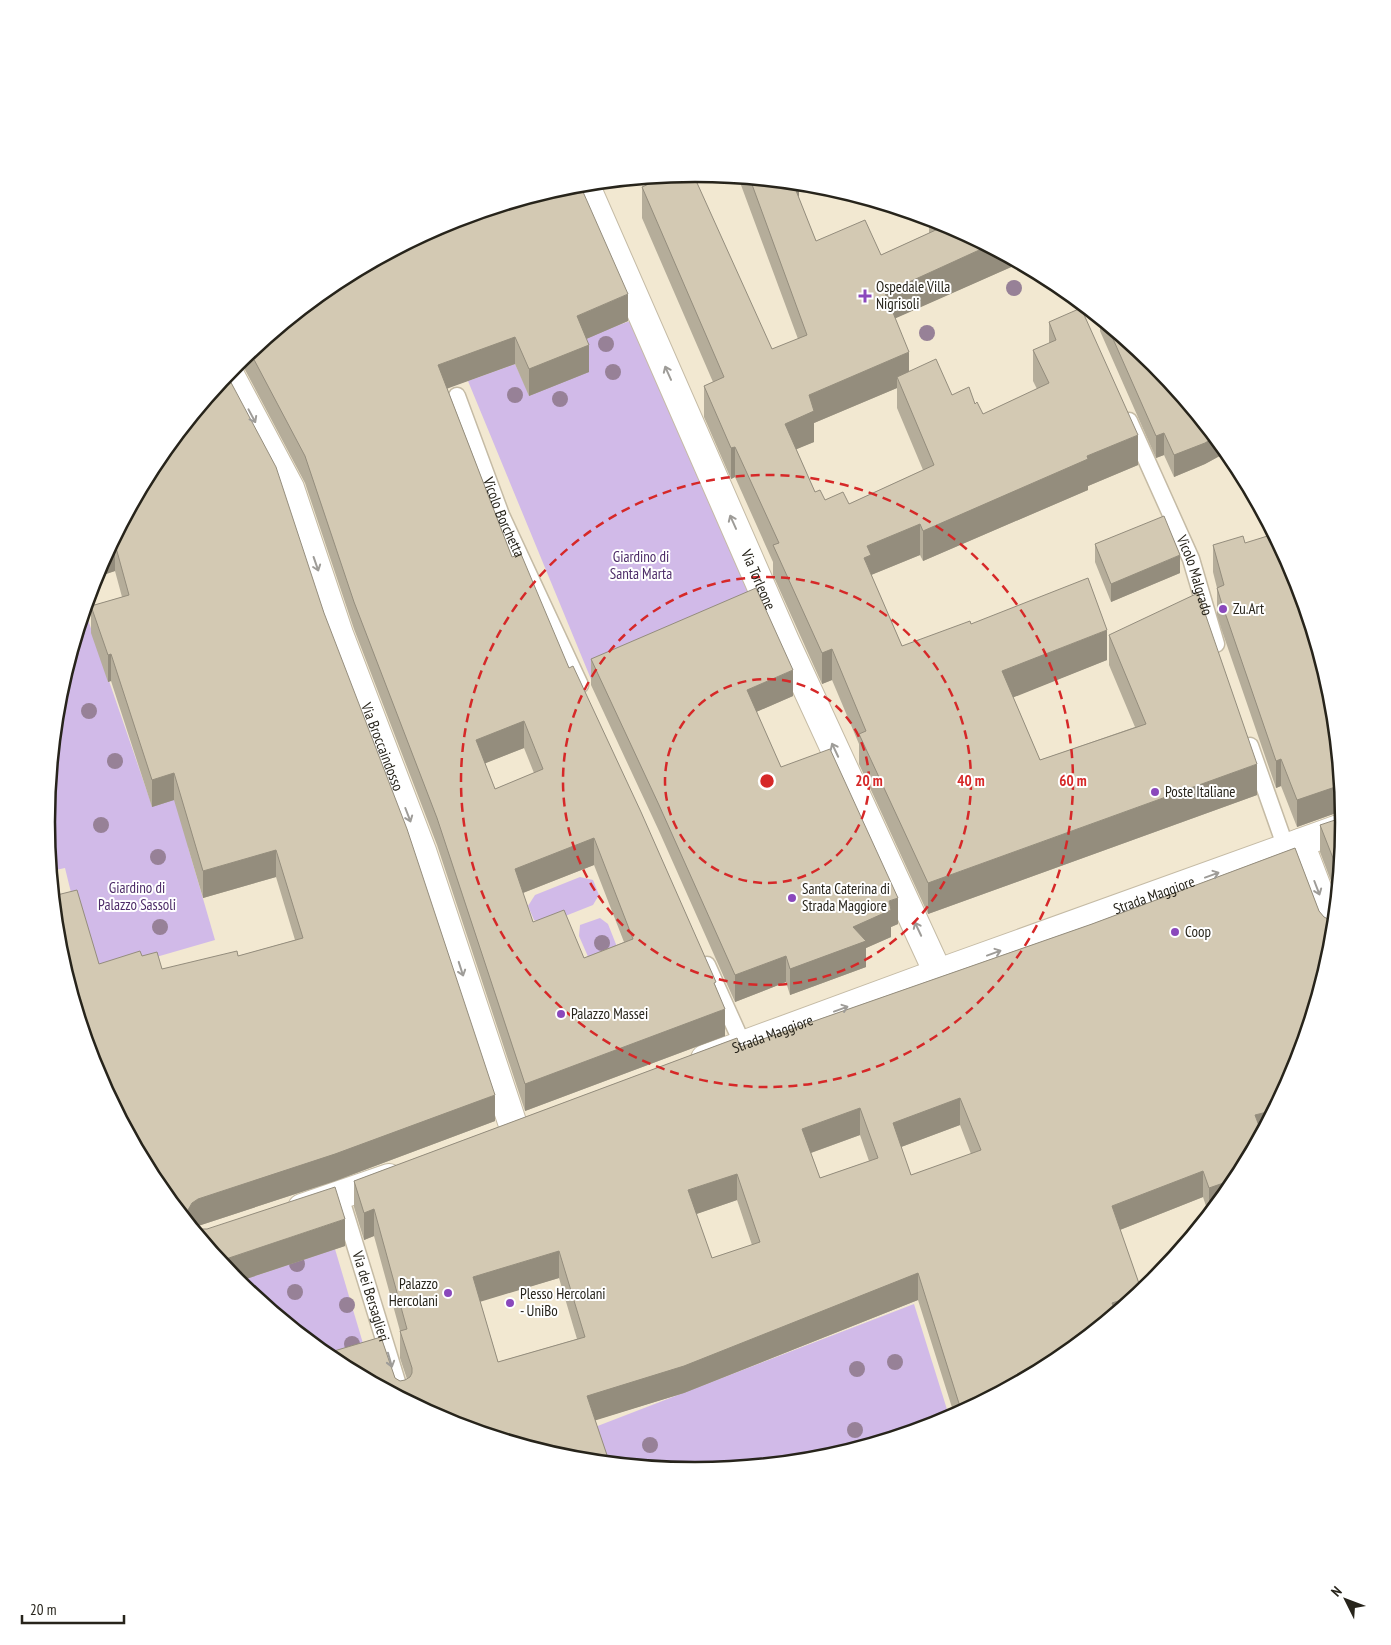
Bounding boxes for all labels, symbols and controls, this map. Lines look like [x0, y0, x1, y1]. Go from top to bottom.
place label: Ospedale Villa Nigrisoli [876, 277, 950, 313]
marker: Ospedale Villa Nigrisoli [858, 289, 872, 303]
one-way arrow [663, 366, 673, 381]
one-way arrow [247, 408, 257, 423]
street label: Vicolo Borchetta [479, 474, 529, 560]
one-way arrow [728, 515, 738, 530]
street label: Vicolo Malgrado [1172, 531, 1217, 618]
street label: Via Torleone [737, 546, 780, 613]
park label: Giardino di Santa Marta [610, 547, 672, 583]
one-way arrow [312, 556, 321, 572]
place label: Zu.Art [1233, 599, 1264, 618]
marker: Zu.Art [1217, 603, 1229, 615]
street label: Via Broccaindosso [357, 699, 408, 794]
one-way arrow [830, 743, 840, 758]
text: 20 m [855, 771, 883, 790]
text: 40 m [957, 771, 985, 790]
text: 60 m [1059, 771, 1087, 790]
centre of rings [758, 772, 776, 790]
place label: Poste Italiane [1165, 782, 1235, 801]
marker: Poste Italiane [1149, 786, 1161, 798]
one-way arrow [404, 807, 413, 823]
one-way arrow [1204, 870, 1220, 879]
street label: Strada Maggiore [1111, 872, 1197, 918]
park label: Giardino di Palazzo Sassoli [98, 878, 176, 914]
place label: Santa Caterina di Strada Maggiore [802, 879, 890, 915]
one-way arrow [1313, 879, 1322, 895]
marker: Santa Caterina di Strada Maggiore [786, 892, 798, 904]
one-way arrow [913, 922, 922, 937]
place label: Coop [1185, 922, 1211, 941]
marker: Coop [1169, 926, 1181, 938]
one-way arrow [985, 948, 1001, 957]
one-way arrow [457, 961, 466, 976]
place label: Palazzo Massei [571, 1004, 648, 1023]
one-way arrow [833, 1004, 848, 1013]
marker: Palazzo Massei [555, 1008, 567, 1020]
street label: Strada Maggiore [729, 1010, 816, 1057]
street label: Via dei Bersaglieri [348, 1248, 394, 1344]
place label: Palazzo Hercolani [389, 1274, 438, 1310]
place label: Plesso Hercolani - UniBo [520, 1284, 606, 1320]
marker: Palazzo Hercolani [442, 1287, 454, 1299]
marker: Plesso Hercolani - UniBo [504, 1297, 516, 1309]
one-way arrow [386, 1351, 396, 1367]
north arrow [1321, 1575, 1371, 1625]
text: N [1327, 1582, 1346, 1600]
scale bar [22, 1592, 125, 1624]
text: 20 m [30, 1600, 56, 1619]

